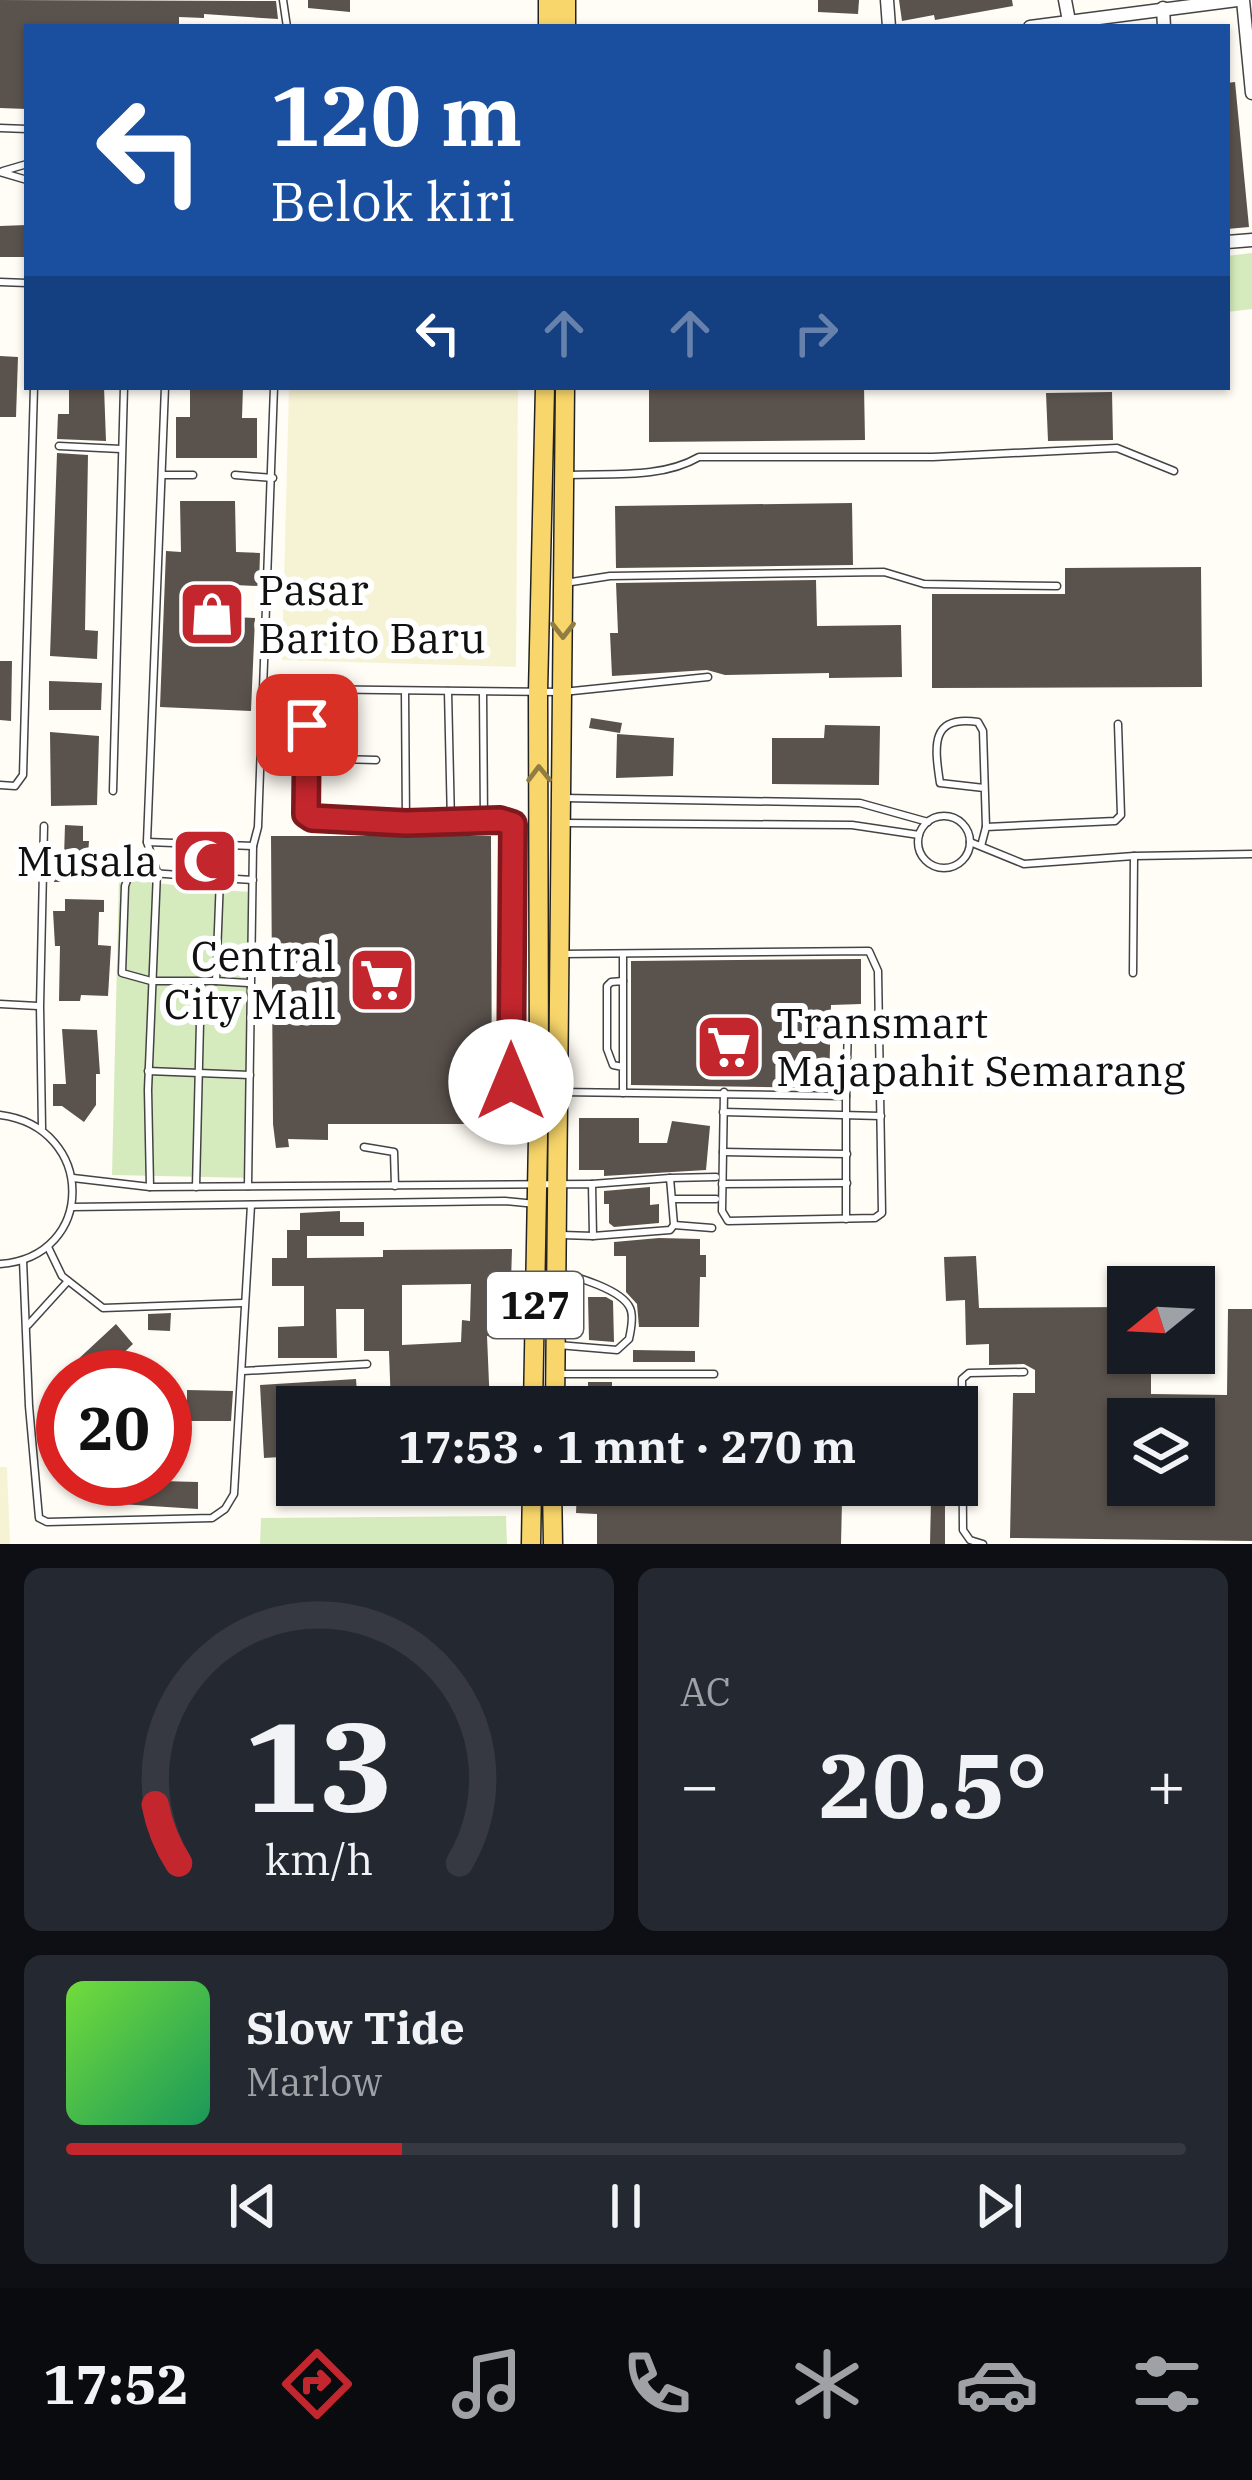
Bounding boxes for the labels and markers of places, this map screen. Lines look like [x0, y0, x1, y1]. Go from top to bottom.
place label: Pasar Barito Baru [258, 562, 486, 665]
shop icon: Pasar Barito Baru [177, 579, 247, 649]
pin [256, 674, 358, 776]
mosque icon: Musala [170, 826, 240, 896]
place label: Musala [16, 833, 158, 888]
place label: Central City Mall [164, 928, 336, 1031]
supermarket icon: Central City Mall [347, 945, 417, 1015]
place label: Transmart Majapahit Semarang [776, 995, 1186, 1098]
supermarket icon: Transmart Majapahit Semarang [694, 1012, 764, 1082]

